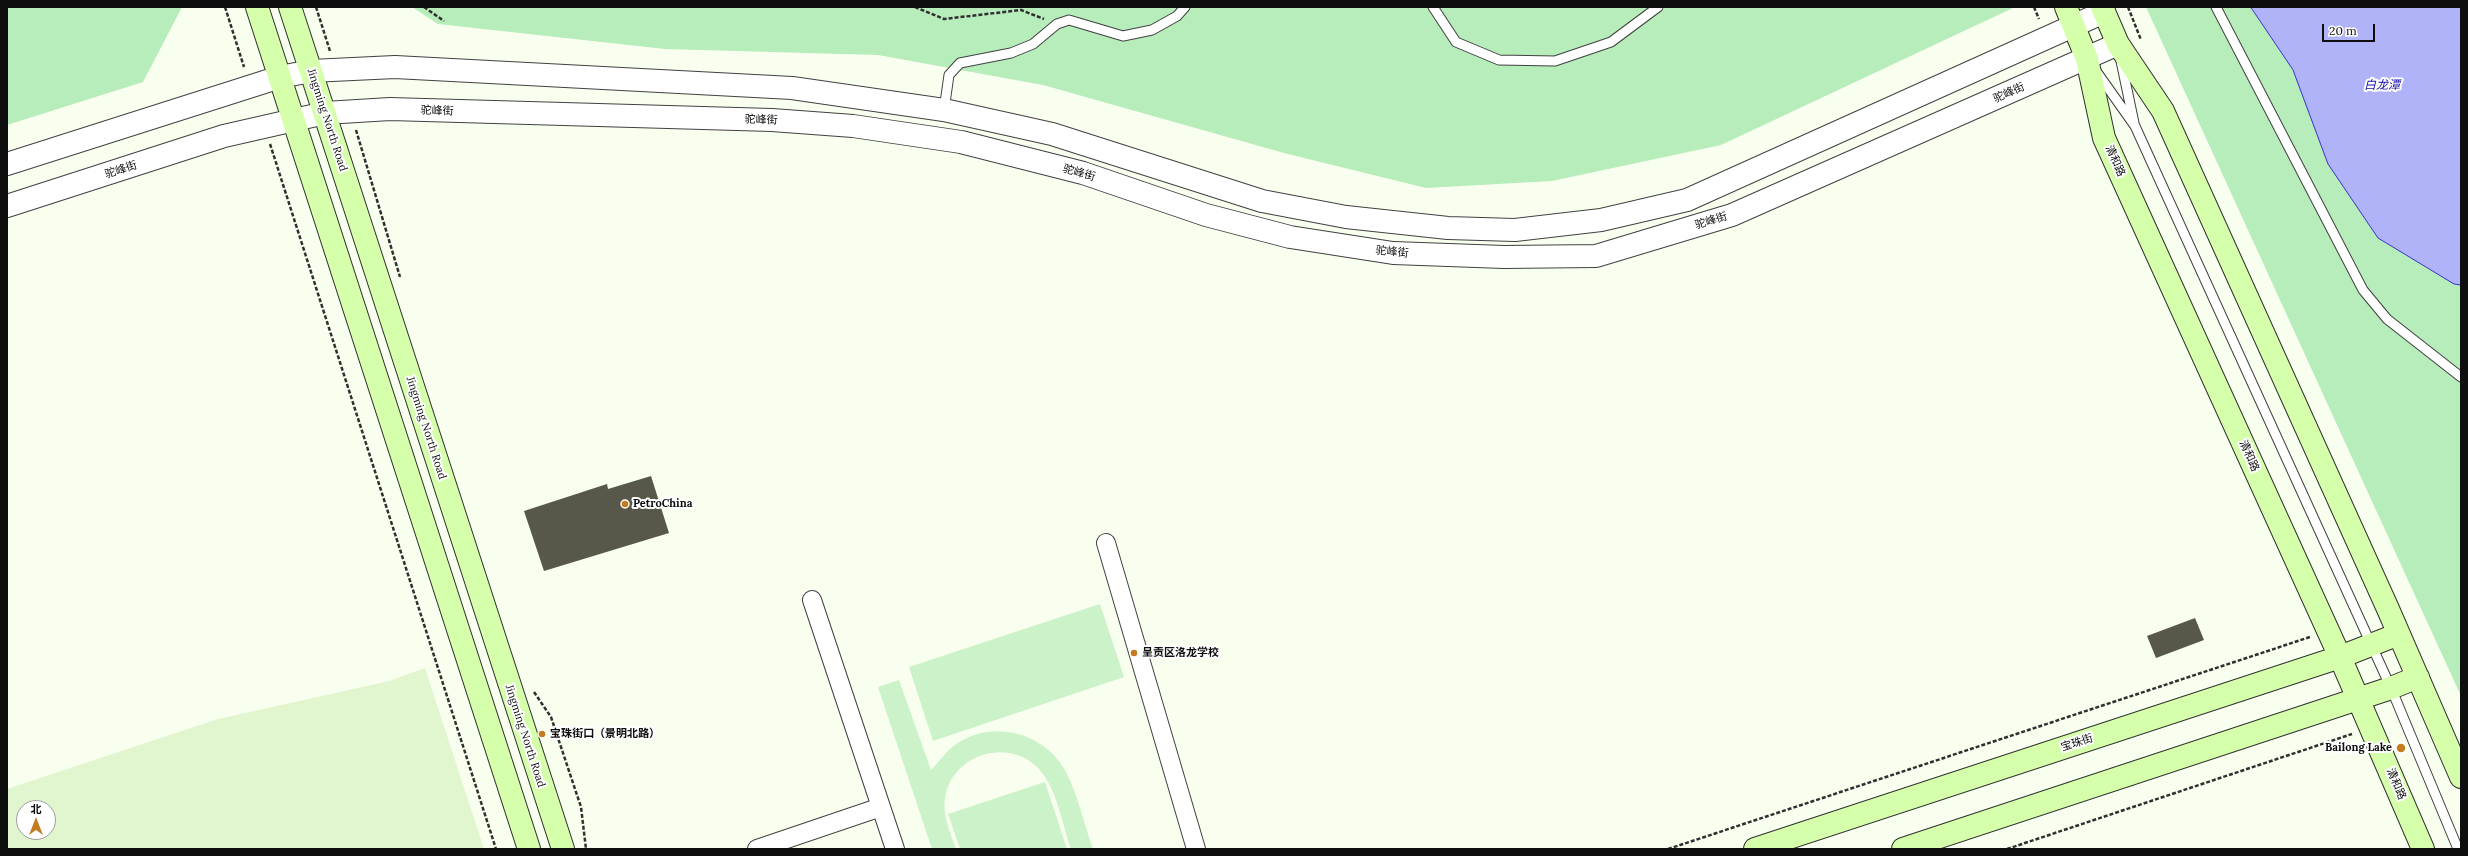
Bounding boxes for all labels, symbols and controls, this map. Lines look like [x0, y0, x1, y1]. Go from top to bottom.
scale bar [2324, 16, 2377, 42]
text: 20 m [2329, 23, 2357, 38]
street label: Jingming North Road [304, 67, 350, 173]
water label: 白龙潭 [2364, 79, 2400, 93]
street label: 驼峰街 [1991, 80, 2027, 106]
street label: 驼峰街 [420, 104, 454, 118]
street label: 驼峰街 [744, 113, 778, 127]
street label: 清和路 [2102, 143, 2128, 179]
street label: 驼峰街 [103, 159, 139, 181]
street label: 驼峰街 [1061, 162, 1097, 184]
street label: 驼峰街 [1693, 210, 1729, 232]
street label: 驼峰街 [1375, 244, 1409, 260]
street label: Jingming North Road [403, 375, 449, 481]
street label: 清和路 [2236, 438, 2262, 474]
place label: PetroChina [633, 497, 692, 511]
marker: PetroChina [620, 499, 630, 509]
place label: 呈贡区洛龙学校 [1142, 646, 1219, 660]
marker: 呈贡区洛龙学校 [1129, 648, 1139, 658]
street label: Jingming North Road [502, 683, 548, 789]
place label: 宝珠街口（景明北路） [550, 727, 660, 741]
marker: 宝珠街口（景明北路） [537, 729, 547, 739]
street label: 宝珠街 [2059, 732, 2095, 754]
place label: Bailong Lake [2325, 741, 2392, 755]
marker: Bailong Lake [2395, 742, 2407, 754]
street label: 清和路 [2383, 766, 2409, 802]
north arrow [16, 800, 56, 840]
text: 北 [31, 802, 42, 816]

